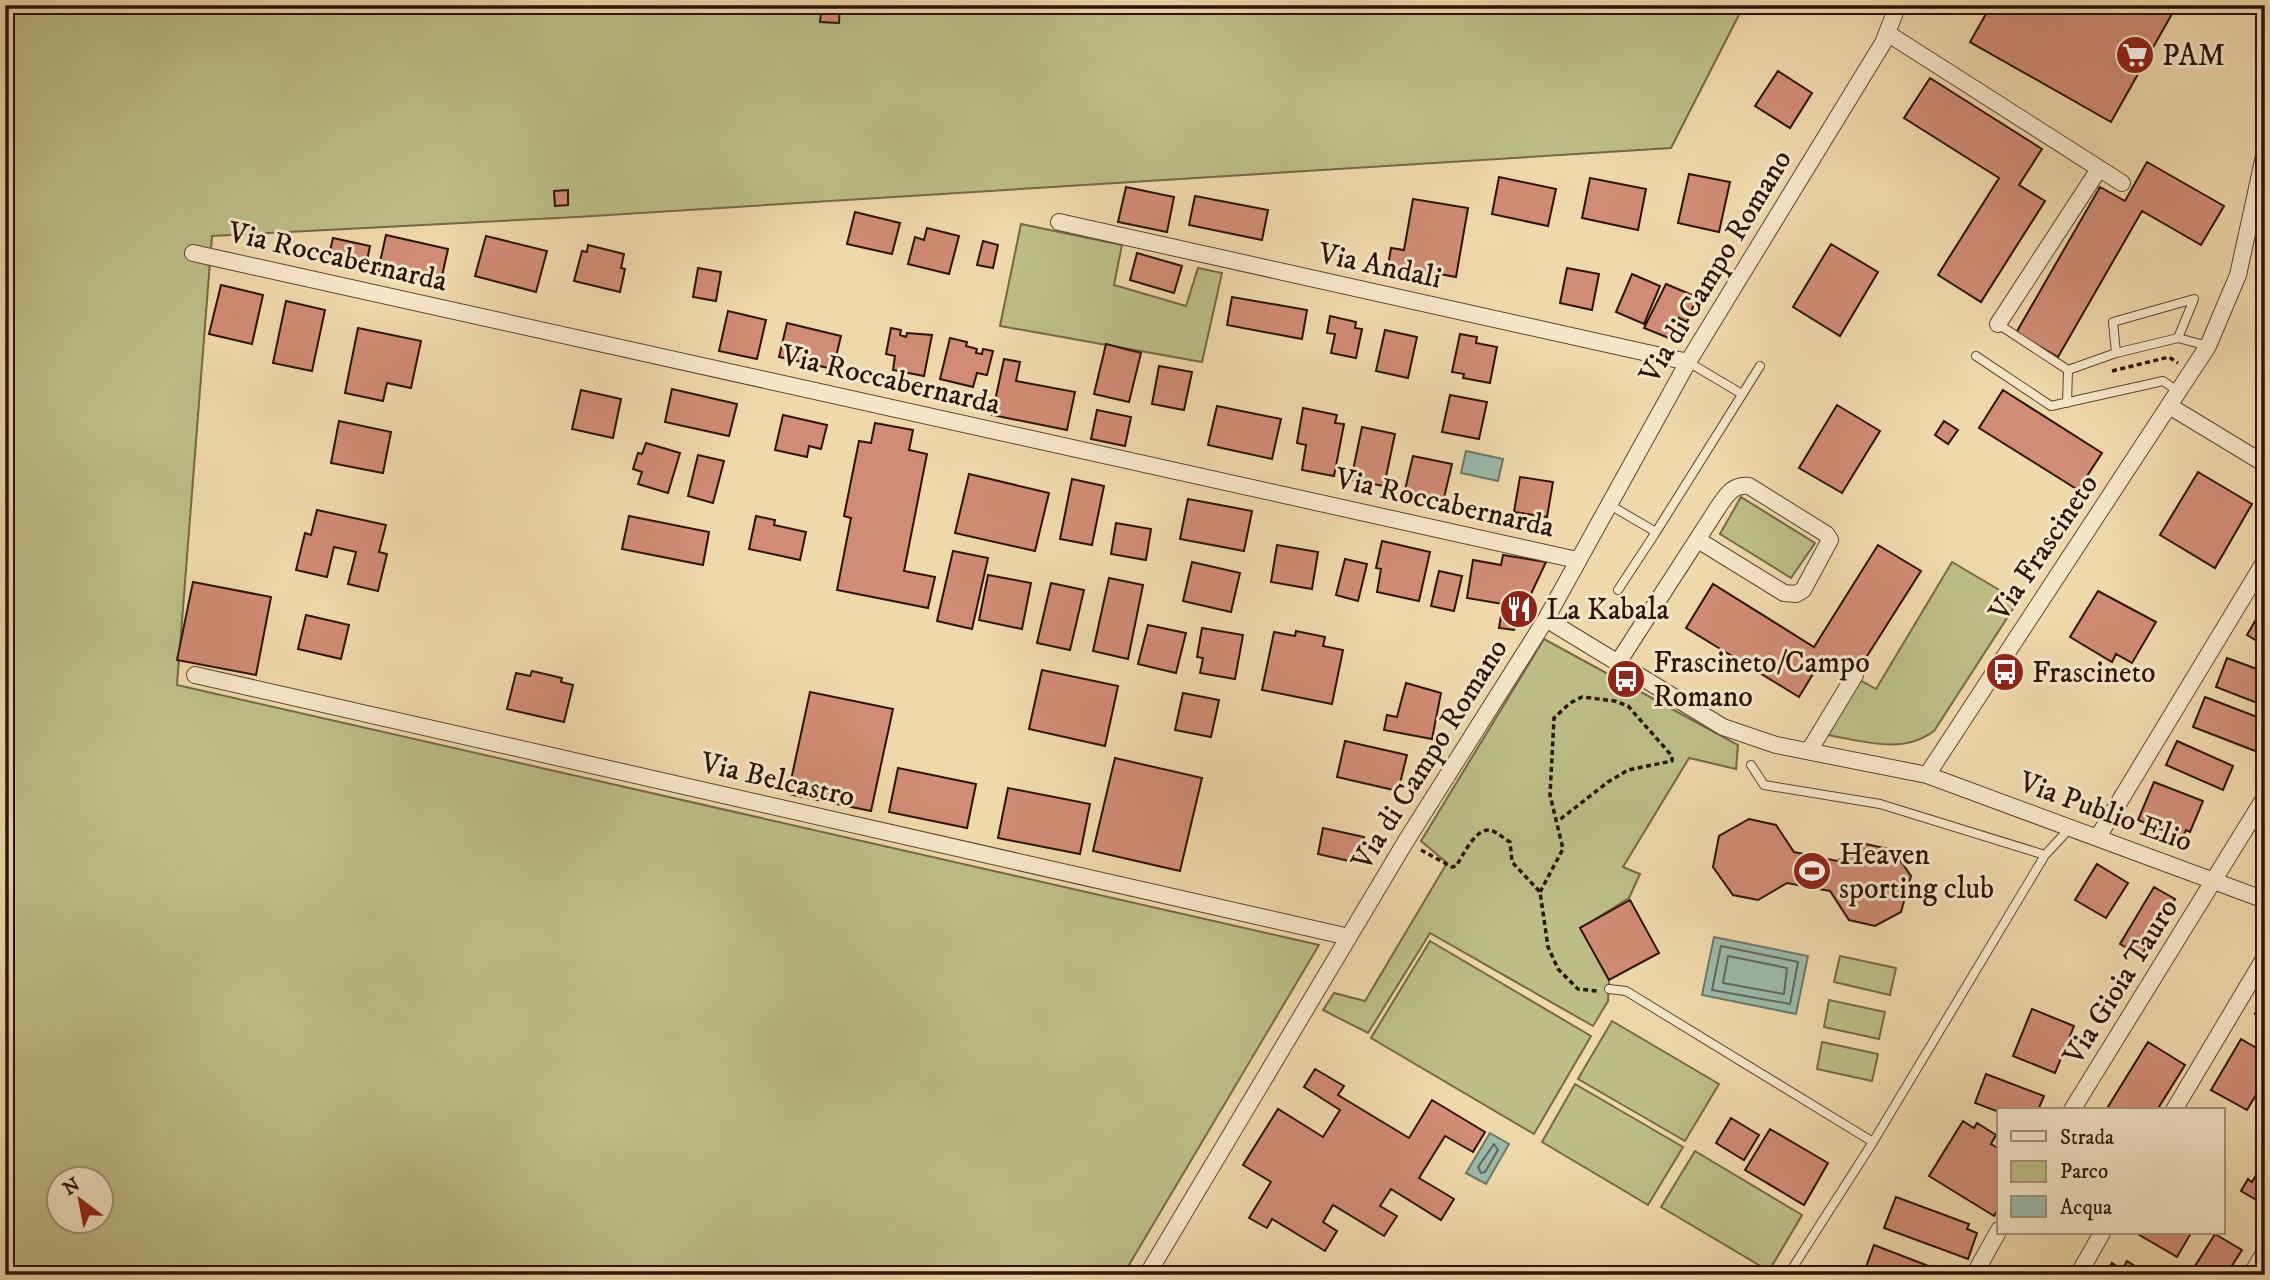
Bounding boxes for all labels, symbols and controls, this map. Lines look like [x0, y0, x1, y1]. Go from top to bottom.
supermarket icon: PAM [2114, 34, 2156, 76]
place label: PAM [2162, 38, 2225, 75]
street label: Via di Campo Romano [1631, 143, 1801, 391]
street label: Via Roccabernarda [224, 214, 451, 301]
street label: Via Andali [1314, 235, 1445, 298]
street label: Via Roccabernarda [777, 337, 1004, 424]
street label: Via Roccabernarda [1331, 460, 1558, 547]
street label: Via Frascineto [1981, 467, 2107, 629]
restaurant icon: La Kabala [1498, 588, 1540, 630]
place label: La Kabala [1546, 592, 1669, 629]
street label: Via di Campo Romano [1344, 632, 1516, 878]
place label: Frascineto/Campo Romano [1653, 645, 1870, 716]
bus stop icon: Frascineto [1984, 651, 2026, 693]
place label: Frascineto [2032, 655, 2156, 692]
bus stop icon: Frascineto/Campo Romano [1605, 658, 1647, 700]
street label: Via Belcastro [696, 745, 858, 816]
street label: Via Publio Elio [2013, 764, 2197, 861]
place label: Heaven sporting club [1839, 837, 1994, 908]
sports icon: Heaven sporting club [1791, 850, 1833, 892]
street label: Via Gioia Tauro [2055, 892, 2187, 1073]
legend [1997, 1108, 2224, 1234]
text: Strada [2060, 1125, 2114, 1151]
text: Parco [2060, 1159, 2108, 1185]
north arrow [46, 1164, 116, 1234]
text: N [59, 1173, 85, 1201]
text: Acqua [2060, 1195, 2112, 1221]

